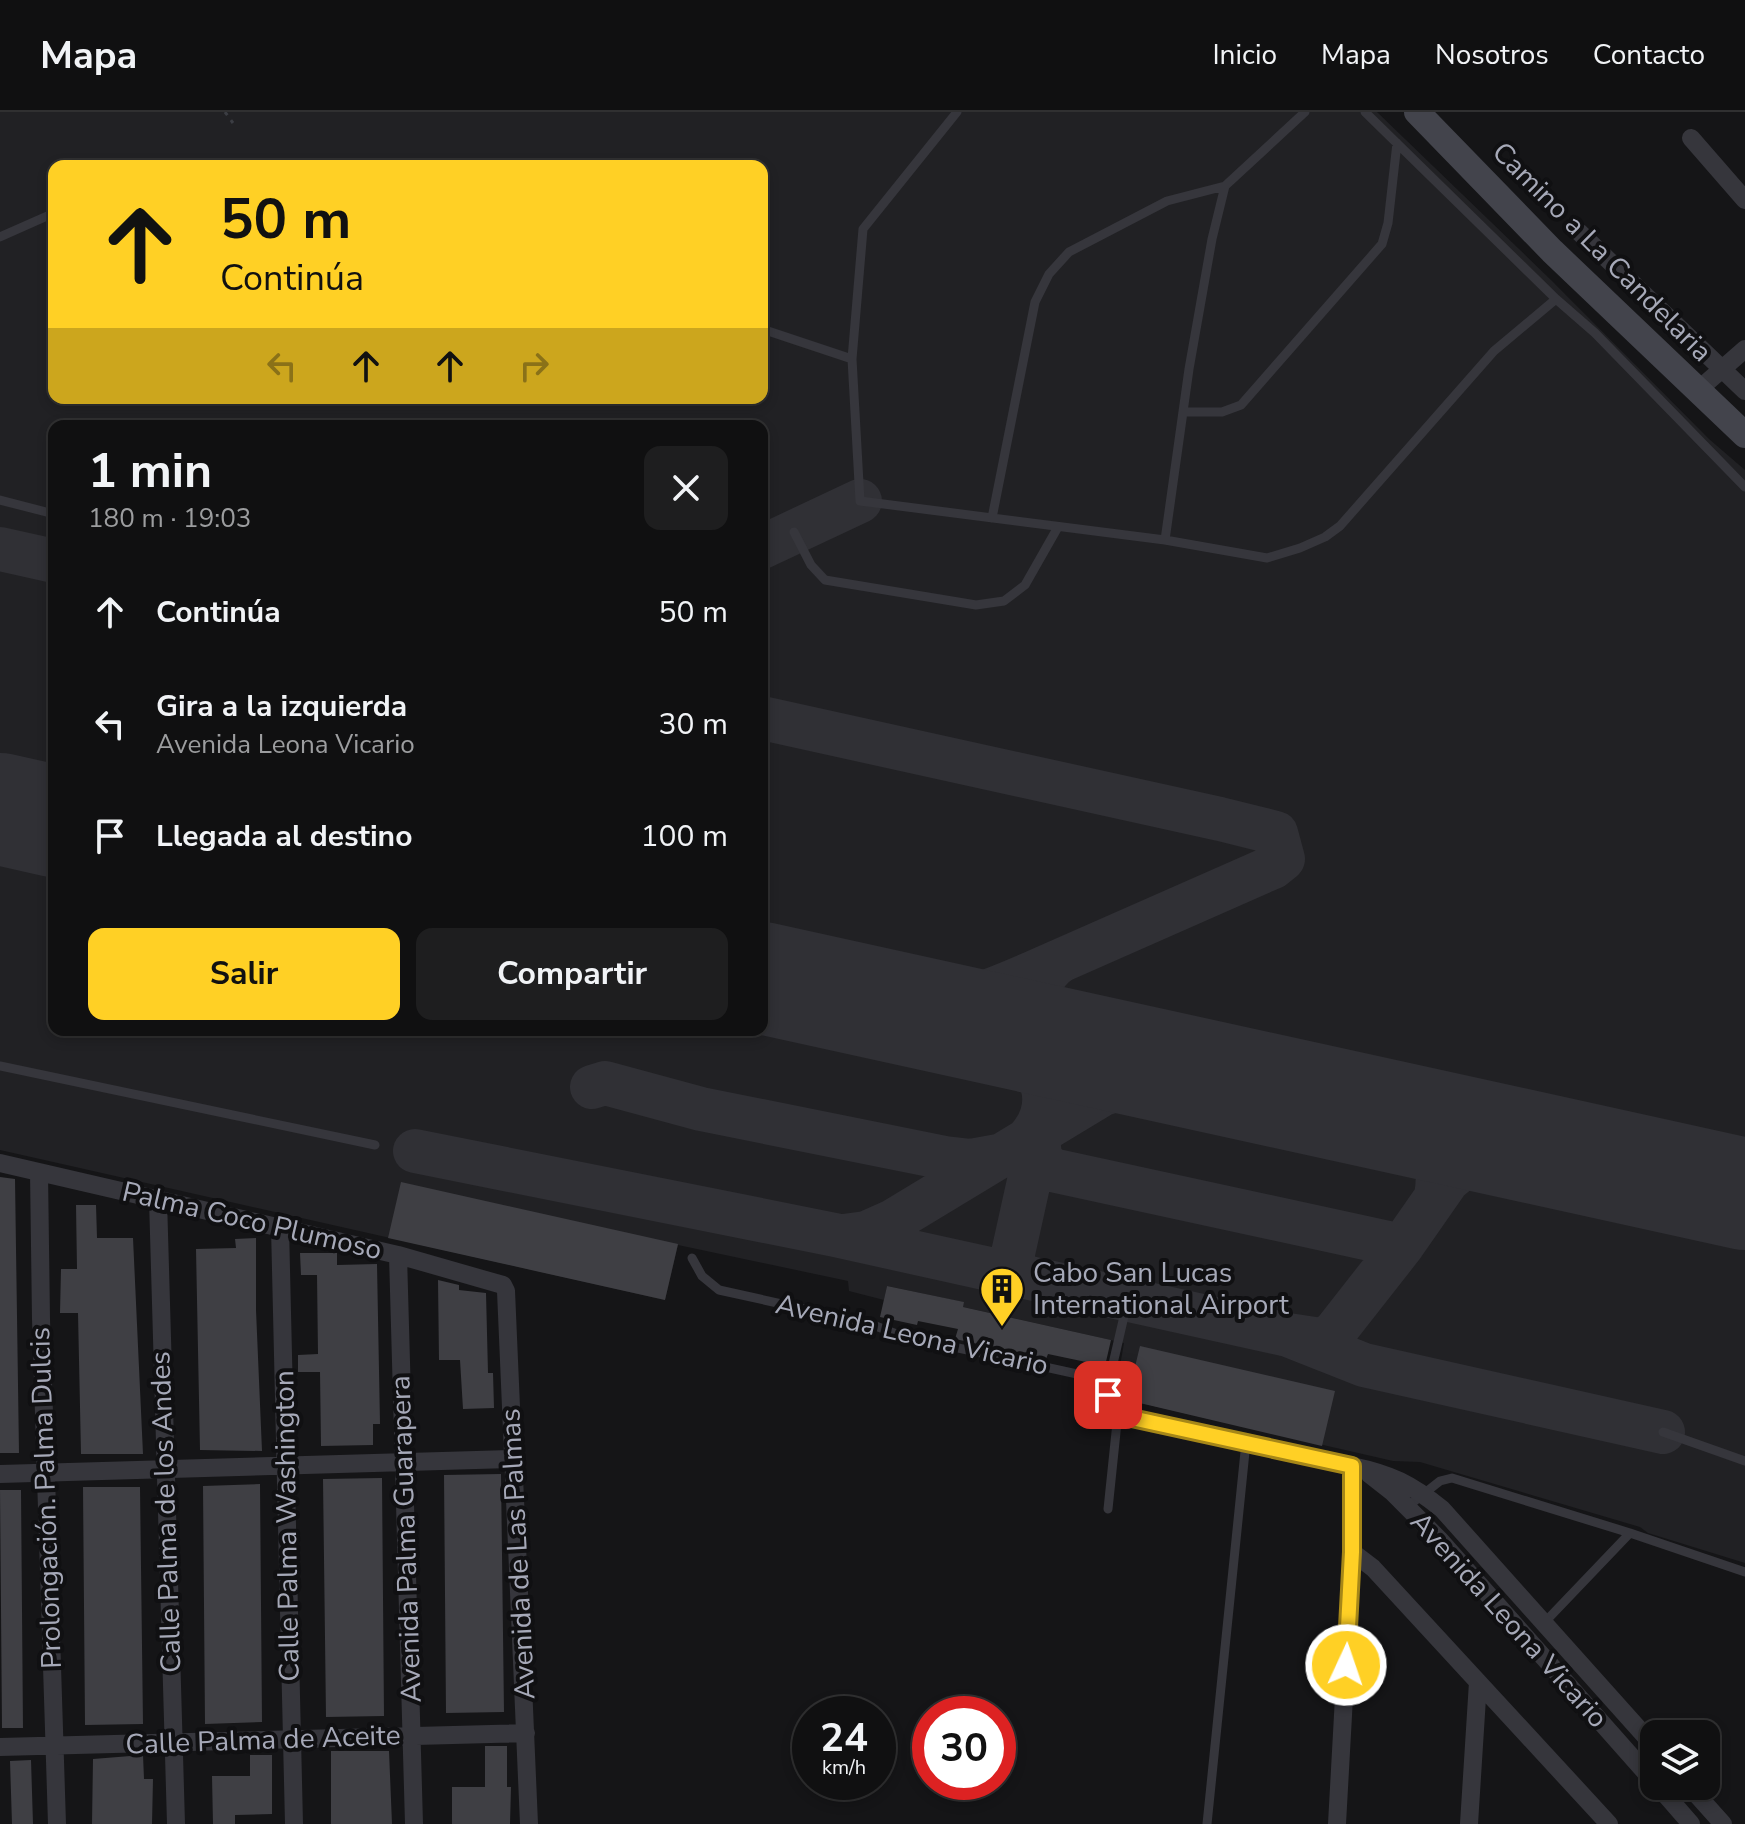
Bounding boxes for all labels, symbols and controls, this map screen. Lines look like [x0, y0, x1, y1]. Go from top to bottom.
text: Mapa [40, 30, 137, 81]
text: Inicio [1212, 36, 1277, 74]
text: Mapa [1321, 36, 1391, 74]
text: Nosotros [1435, 36, 1549, 74]
text: Contacto [1593, 36, 1705, 74]
street label: Camino a La Candelaria [1484, 134, 1720, 370]
text: 50 m [220, 181, 351, 258]
icon: ahead [88, 192, 192, 296]
text: Continúa [220, 254, 364, 303]
icon: left [260, 344, 304, 388]
icon: ahead [344, 344, 388, 388]
icon: ahead [428, 344, 472, 388]
icon: right [512, 344, 556, 388]
text: 1 min [88, 438, 212, 504]
button: close [644, 446, 728, 530]
text: 180 m · 19:03 [88, 501, 251, 536]
icon: ahead [88, 590, 132, 634]
text: Continúa [156, 592, 281, 633]
text: 50 m [659, 592, 728, 633]
text: Gira a la izquierda [156, 686, 407, 727]
icon: left [88, 702, 132, 746]
text: 30 m [659, 704, 728, 745]
text: Avenida Leona Vicario [156, 727, 415, 762]
icon: arrive [88, 814, 132, 858]
text: Llegada al destino [156, 816, 412, 857]
text: 100 m [641, 816, 728, 857]
button: Salir [88, 928, 400, 1020]
button: Compartir [416, 928, 728, 1020]
street label: Palma Coco Plumoso [118, 1173, 386, 1269]
place label: Cabo San Lucas International Airport [1033, 1254, 1289, 1324]
building icon: Cabo San Lucas International Airport [978, 1265, 1026, 1328]
street label: Avenida Leona Vicario [772, 1285, 1052, 1385]
street label: Prolongación. Palma Dulcis [21, 1326, 71, 1670]
street label: Calle Palma de los Andes [141, 1351, 191, 1673]
pin [1074, 1361, 1142, 1429]
street label: Calle Palma Washington [265, 1370, 309, 1682]
icon: arrive [1086, 1373, 1130, 1417]
street label: Avenida Palma Guarapera [381, 1375, 431, 1703]
street label: Avenida de Las Palmas [491, 1408, 545, 1700]
street label: Avenida Leona Vicario [1402, 1504, 1616, 1736]
position arrow [1304, 1623, 1388, 1707]
speed limit sign: 30 [912, 1696, 1016, 1800]
text: 24 [820, 1711, 868, 1765]
street label: Calle Palma de Aceite [125, 1716, 401, 1764]
map controls [1640, 1720, 1720, 1800]
button: layers [1640, 1720, 1720, 1800]
text: km/h [822, 1754, 866, 1781]

